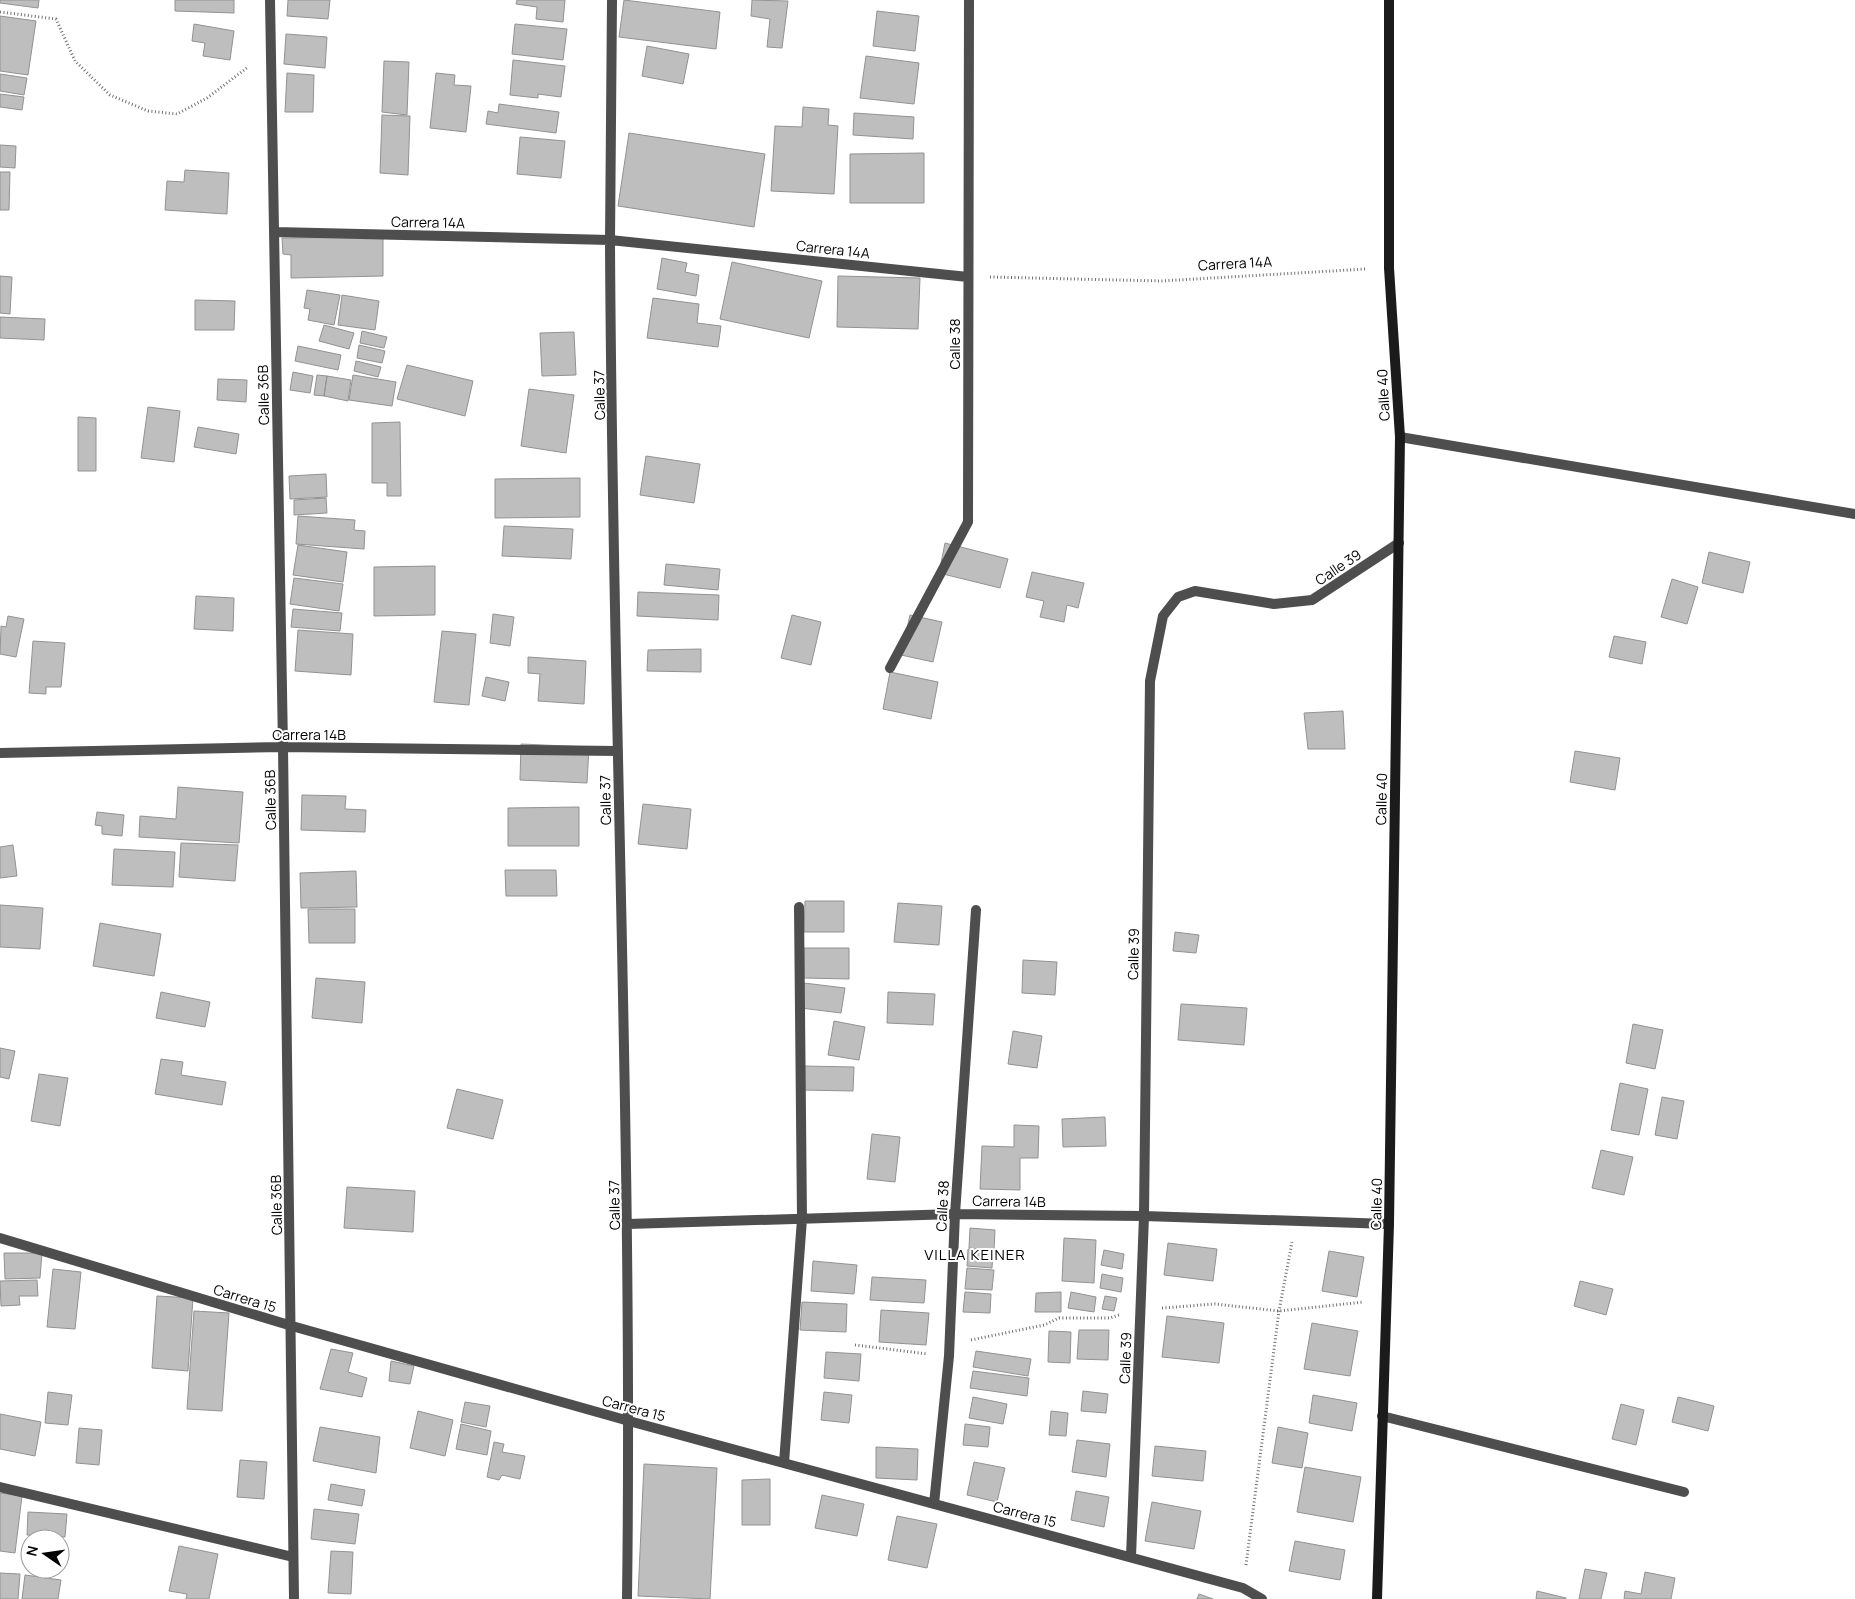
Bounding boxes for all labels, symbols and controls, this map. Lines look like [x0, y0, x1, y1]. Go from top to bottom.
street label: Carrera 14A [391, 212, 465, 232]
street label: Carrera 14A [795, 236, 871, 262]
street label: Carrera 14A [1198, 252, 1273, 274]
street label: Calle 38 [945, 318, 964, 370]
street label: Calle 36B [253, 364, 273, 425]
street label: Calle 40 [1372, 368, 1394, 422]
street label: Calle 37 [589, 370, 609, 420]
street label: Calle 39 [1311, 545, 1365, 589]
street label: Carrera 14B [272, 725, 346, 744]
street label: Calle 36B [260, 769, 280, 830]
street label: Calle 40 [1371, 773, 1391, 825]
street label: Calle 37 [595, 775, 615, 825]
street label: Calle 39 [1123, 928, 1143, 980]
street label: Calle 36B [266, 1174, 286, 1235]
street label: Calle 40 [1366, 1178, 1386, 1230]
street label: Calle 37 [604, 1180, 624, 1230]
street label: Calle 38 [931, 1180, 953, 1232]
street label: Carrera 14B [972, 1191, 1046, 1211]
district label: VILLA KEINER [924, 1244, 1026, 1265]
street label: Carrera 15 [211, 1279, 279, 1317]
street label: Calle 39 [1115, 1332, 1135, 1384]
street label: Carrera 15 [600, 1390, 668, 1426]
street label: Carrera 15 [991, 1496, 1059, 1532]
north arrow [20, 1529, 70, 1579]
text: N [21, 1544, 42, 1558]

